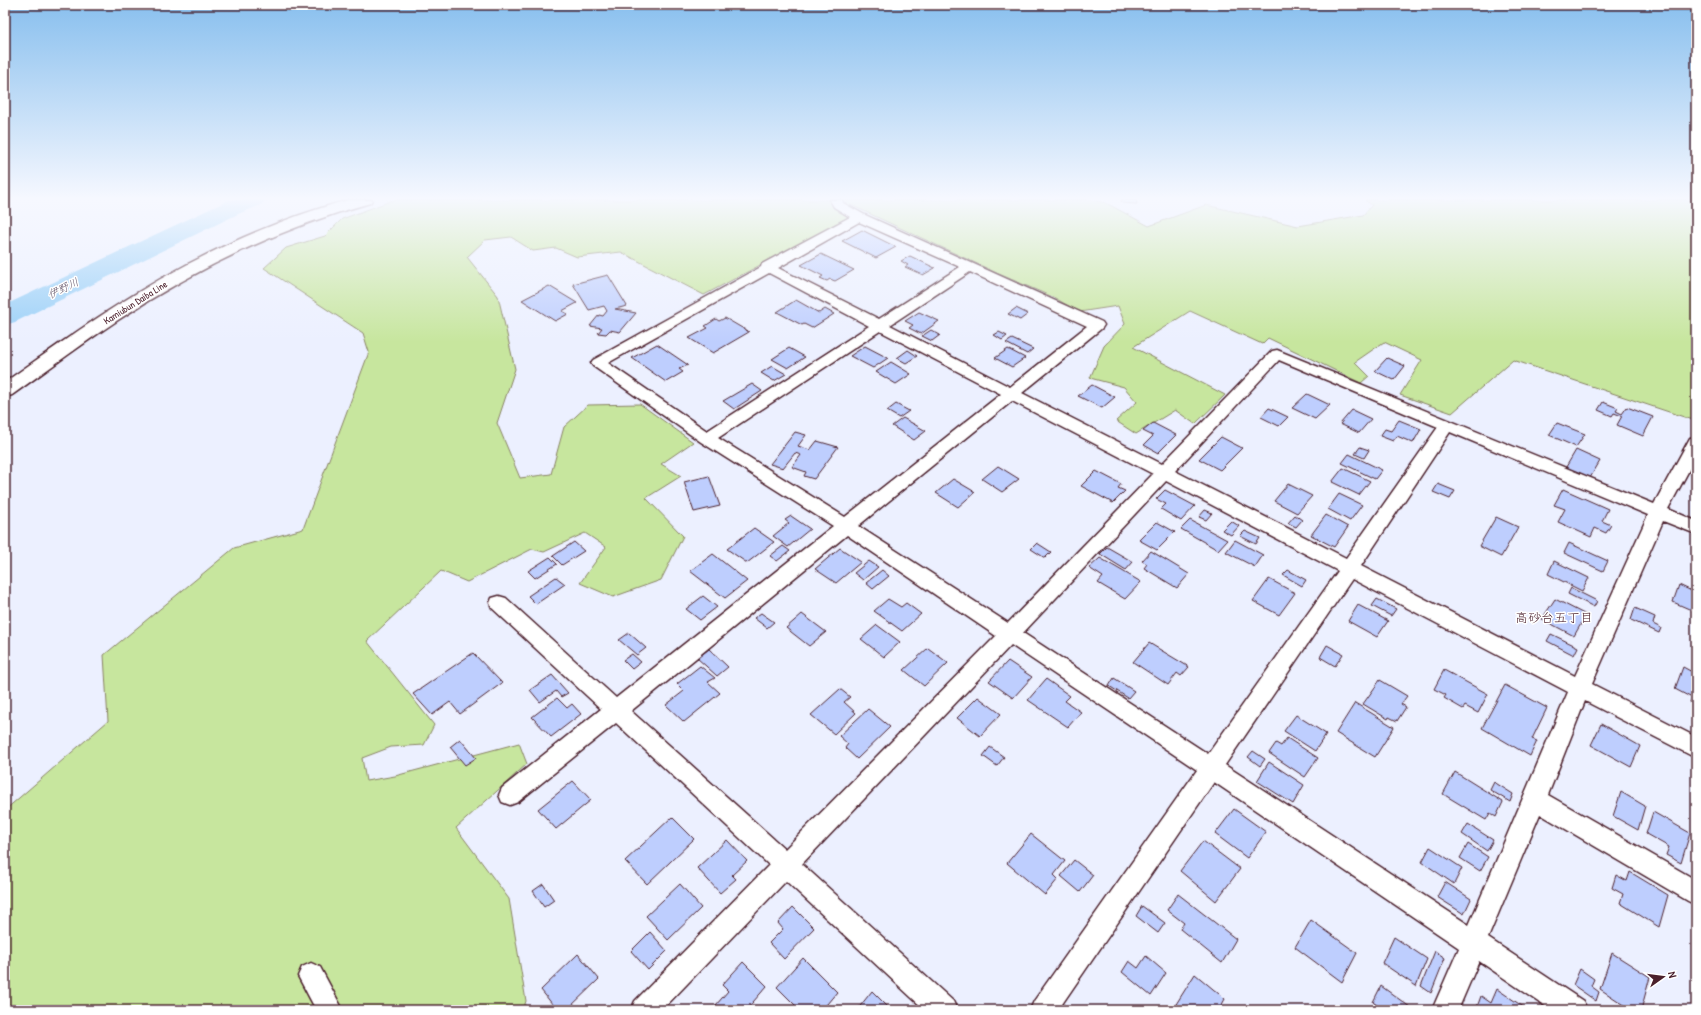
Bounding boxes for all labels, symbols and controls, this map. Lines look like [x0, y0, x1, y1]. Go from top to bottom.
water label: 伊野川 [45, 274, 81, 302]
street label: Kamiubun Daiba Line [101, 278, 170, 327]
district label: 高砂台五丁目 [1515, 608, 1593, 626]
north arrow [1643, 957, 1683, 997]
text: N [1665, 970, 1680, 979]

